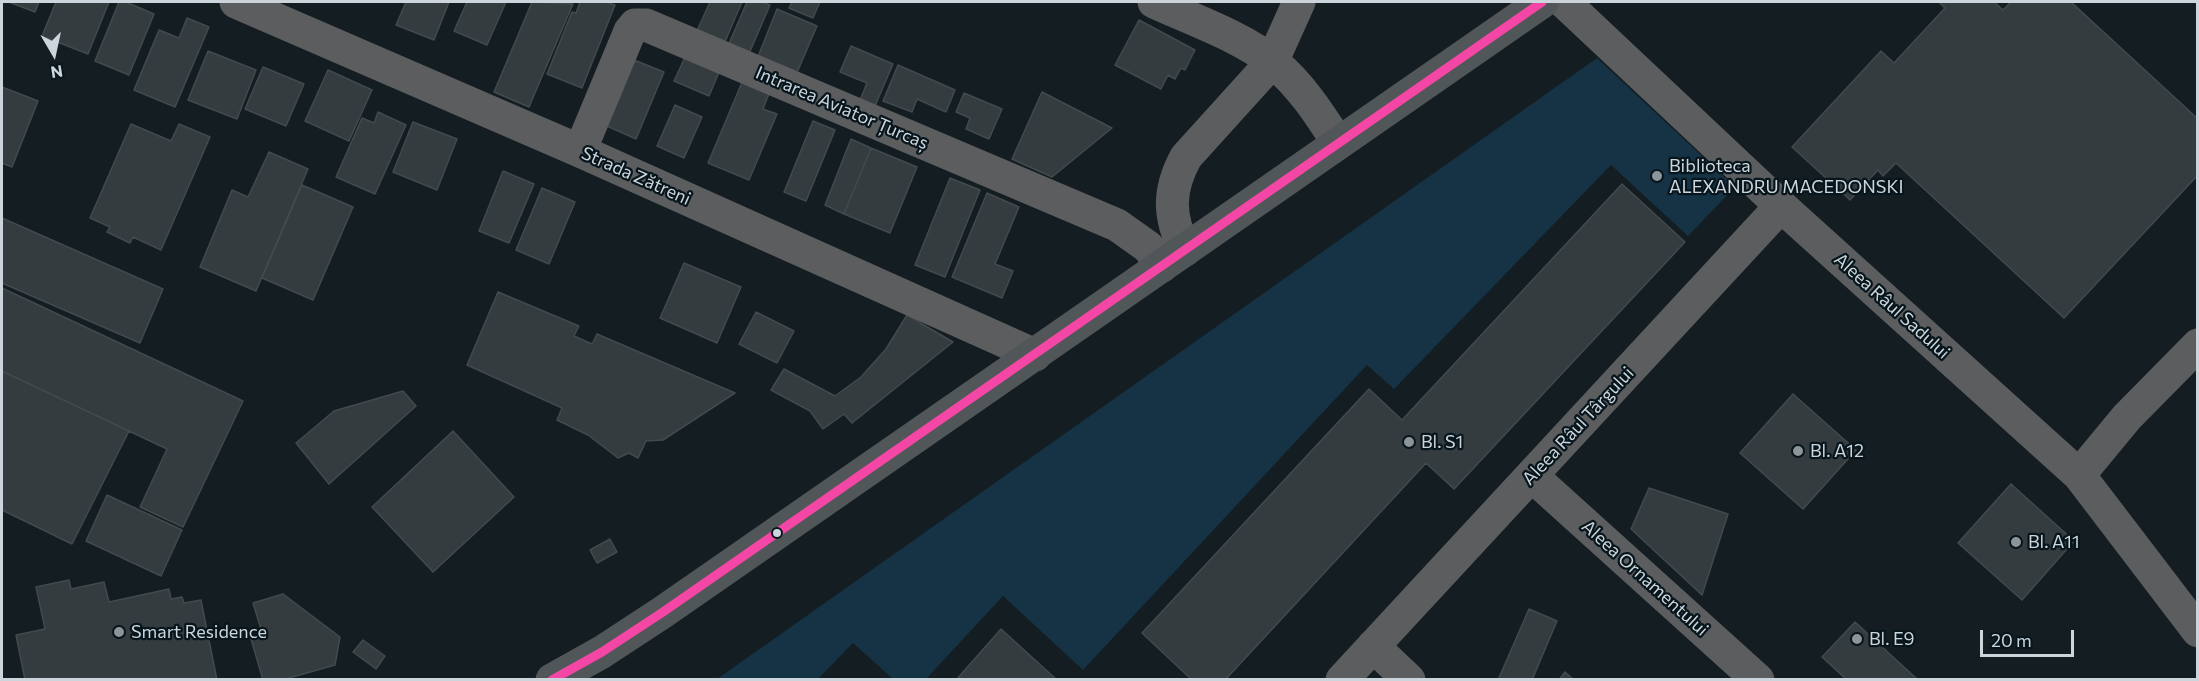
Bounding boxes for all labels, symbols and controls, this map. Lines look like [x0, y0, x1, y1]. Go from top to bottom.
north arrow [24, 24, 84, 84]
text: N [49, 62, 64, 83]
street label: Intrarea Aviator Țurcaș [752, 62, 932, 154]
street label: Strada Zătreni [578, 142, 694, 210]
place label: Biblioteca ALEXANDRU MACEDONSKI [1669, 155, 1903, 198]
marker: Biblioteca ALEXANDRU MACEDONSKI [1650, 169, 1664, 183]
street label: Aleea Râul Sadului [1830, 248, 1954, 364]
street label: Aleea Râul Târgului [1518, 362, 1638, 490]
place label: Bl. S1 [1421, 431, 1463, 453]
marker: Bl. S1 [1402, 435, 1416, 449]
place label: Bl. A12 [1810, 440, 1864, 462]
marker: Bl. A12 [1791, 444, 1805, 458]
street label: Aleea Ornamentului [1577, 516, 1713, 640]
unlabelled marker [771, 527, 783, 539]
place label: Bl. A11 [2028, 531, 2080, 553]
marker: Bl. A11 [2009, 535, 2023, 549]
scale bar [1983, 618, 2078, 656]
place label: Smart Residence [131, 621, 267, 643]
marker: Smart Residence [112, 625, 126, 639]
place label: Bl. E9 [1869, 628, 1914, 650]
text: 20 m [1991, 629, 2032, 651]
marker: Bl. E9 [1850, 632, 1864, 646]

